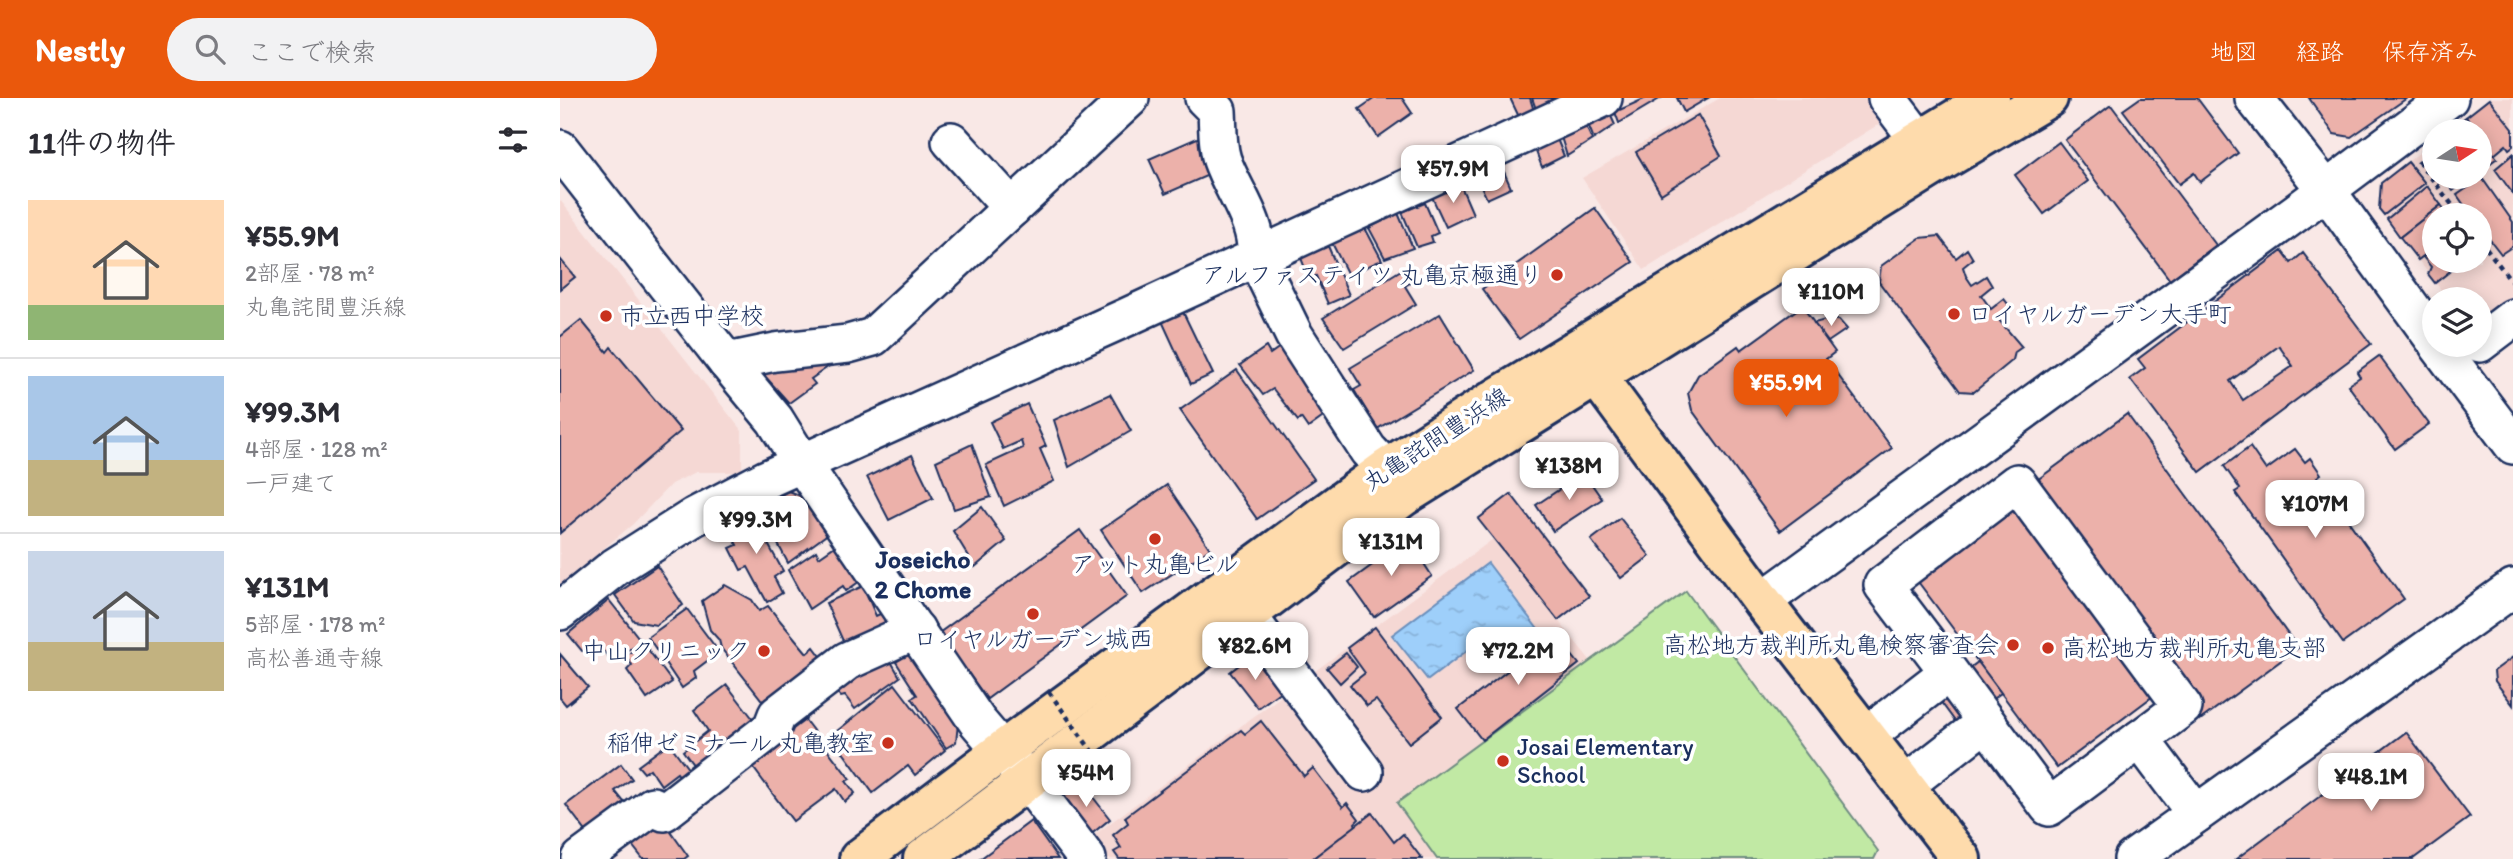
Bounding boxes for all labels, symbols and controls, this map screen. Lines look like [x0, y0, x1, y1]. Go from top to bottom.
search box [167, 18, 657, 81]
text: Nestly [35, 30, 125, 69]
icon: search [191, 30, 229, 68]
text: ここで検索 [247, 36, 377, 68]
text: 地図 [2210, 37, 2258, 66]
text: 経路 [2296, 37, 2344, 66]
text: 保存済み [2382, 37, 2478, 66]
north arrow [2422, 119, 2492, 189]
map controls [2422, 119, 2492, 357]
icon: filters [494, 121, 532, 159]
text: 11件の物件 [28, 124, 176, 161]
pin: ¥57.9M [1396, 146, 1510, 205]
text: ¥57.9M [1417, 154, 1489, 182]
button: locate [2422, 203, 2492, 273]
text: ¥55.9M [245, 217, 340, 254]
icon: home [84, 228, 168, 312]
text: 2部屋 · 78 m² [245, 259, 375, 287]
place label: アルファステイツ 丸亀京極通り [1202, 260, 1543, 289]
marker: アルファステイツ 丸亀京極通り [1549, 267, 1565, 283]
pin: ¥110M [1782, 268, 1880, 328]
text: ¥110M [1798, 277, 1864, 305]
button: layers [2422, 287, 2492, 357]
text: 丸亀詫間豊浜線 [245, 293, 406, 321]
place label: ロイヤルガーデン大手町 [1968, 299, 2232, 328]
place label: 市立西中学校 [620, 301, 764, 330]
marker: ロイヤルガーデン大手町 [1946, 306, 1962, 322]
marker: 市立西中学校 [598, 308, 614, 324]
pin: ¥55.9M [1729, 360, 1843, 419]
text: ¥55.9M [1750, 368, 1822, 396]
street label: 丸亀詫間豊浜線 [1357, 381, 1514, 496]
text: ¥99.3M [245, 393, 341, 430]
icon: home [84, 404, 168, 488]
text: 4部屋 · 128 m² [245, 435, 388, 463]
pin: ¥138M [1520, 442, 1618, 502]
text: ¥138M [1536, 451, 1602, 479]
text: 一戸建て [245, 469, 337, 497]
pin: ¥107M [2266, 480, 2364, 540]
text: ¥107M [2281, 489, 2349, 517]
pin: ¥99.3M [699, 496, 813, 556]
text: ¥99.3M [719, 505, 793, 533]
pin: ¥131M [1342, 518, 1440, 578]
text: ¥131M [1359, 527, 1423, 555]
marker: アット丸亀ビル [1147, 531, 1163, 547]
district label: Joseicho 2 Chome [874, 543, 971, 605]
place label: アット丸亀ビル [1071, 549, 1239, 578]
text: ¥131M [245, 568, 330, 605]
icon: home [84, 579, 168, 663]
marker: ロイヤルガーデン城西 [1025, 606, 1041, 622]
text: 5部屋 · 178 m² [245, 610, 385, 638]
pin: ¥82.6M [1198, 622, 1312, 682]
place label: ロイヤルガーデン城西 [913, 624, 1153, 653]
pin: ¥72.2M [1461, 628, 1575, 687]
place label: 高松地方裁判所丸亀検察審査会 [1663, 630, 1999, 659]
text: ¥82.6M [1218, 631, 1292, 659]
place label: 高松地方裁判所丸亀支部 [2062, 633, 2326, 662]
place label: 中山クリニック [582, 636, 750, 665]
text: ¥72.2M [1482, 636, 1554, 664]
marker: 高松地方裁判所丸亀検察審査会 [2005, 637, 2021, 653]
marker: 高松地方裁判所丸亀支部 [2040, 640, 2056, 656]
marker: 中山クリニック [756, 643, 772, 659]
text: 高松善通寺線 [245, 644, 383, 672]
place label: 稲伸ゼミナール 丸亀教室 [607, 728, 874, 757]
place label: Josai Elementary School [1517, 732, 1693, 789]
marker: 稲伸ゼミナール 丸亀教室 [880, 735, 896, 751]
pin: ¥54M [1045, 750, 1127, 809]
marker: Josai Elementary School [1495, 753, 1511, 769]
pin: ¥48.1M [2314, 754, 2428, 813]
text: ¥54M [1058, 758, 1114, 786]
text: ¥48.1M [2334, 762, 2408, 790]

